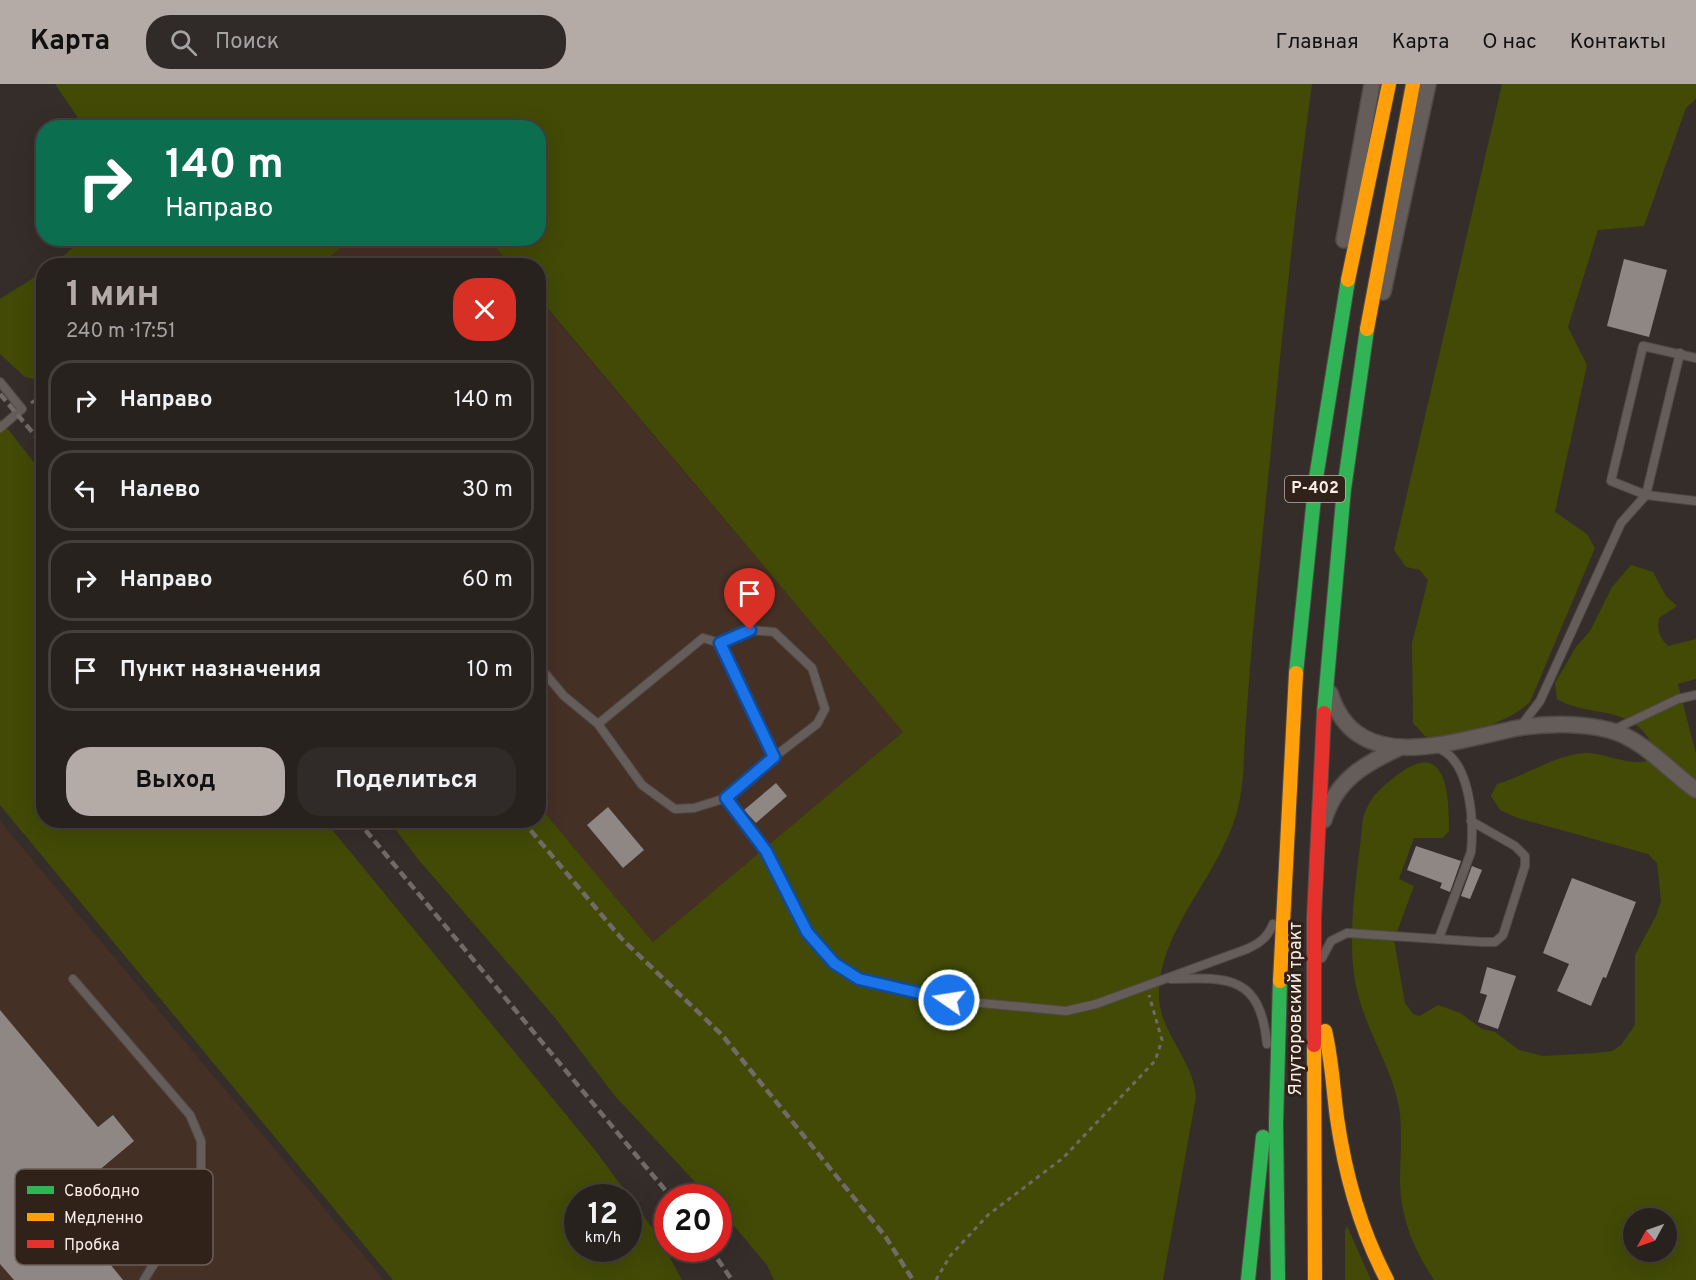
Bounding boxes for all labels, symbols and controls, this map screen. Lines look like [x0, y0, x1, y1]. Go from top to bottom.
search box [146, 15, 566, 69]
text: Карта [30, 24, 110, 60]
icon: search [167, 26, 200, 59]
text: Поиск [215, 29, 279, 56]
text: Главная [1275, 29, 1359, 56]
text: Карта [1392, 29, 1449, 56]
text: О нас [1482, 29, 1537, 56]
text: Контакты [1570, 29, 1666, 56]
text: 140 m [165, 140, 284, 193]
icon: right [66, 144, 144, 222]
text: Направо [165, 192, 273, 226]
text: 1 мин [66, 273, 160, 319]
button: close [453, 278, 516, 341]
text: 240 m · 17:51 [66, 319, 176, 345]
icon: right [69, 384, 102, 417]
text: Направо [120, 387, 212, 414]
text: 140 m [454, 387, 513, 414]
icon: left [69, 474, 102, 507]
road number: Р-402 [1285, 476, 1345, 502]
text: Налево [120, 477, 200, 504]
text: 30 m [462, 477, 513, 504]
icon: right [69, 564, 102, 597]
text: Направо [120, 567, 212, 594]
text: 60 m [462, 567, 513, 594]
pin [724, 568, 775, 630]
icon: arrive [733, 577, 766, 610]
icon: arrive [69, 654, 102, 687]
text: Пункт назначения [120, 657, 321, 684]
text: 10 m [467, 657, 513, 684]
button: Выход [66, 747, 285, 816]
button: Поделиться [297, 747, 516, 816]
street label: Ялуторовский тракт [1285, 922, 1308, 1096]
position arrow [917, 968, 981, 1032]
legend [15, 1169, 213, 1265]
text: Свободно [64, 1182, 140, 1202]
speed limit sign: 20 [654, 1184, 732, 1262]
text: 12 [588, 1197, 618, 1234]
north arrow [1623, 1208, 1677, 1262]
map controls [1623, 1208, 1677, 1262]
text: Медленно [64, 1209, 143, 1229]
text: km/h [585, 1229, 621, 1248]
text: Пробка [64, 1236, 120, 1256]

